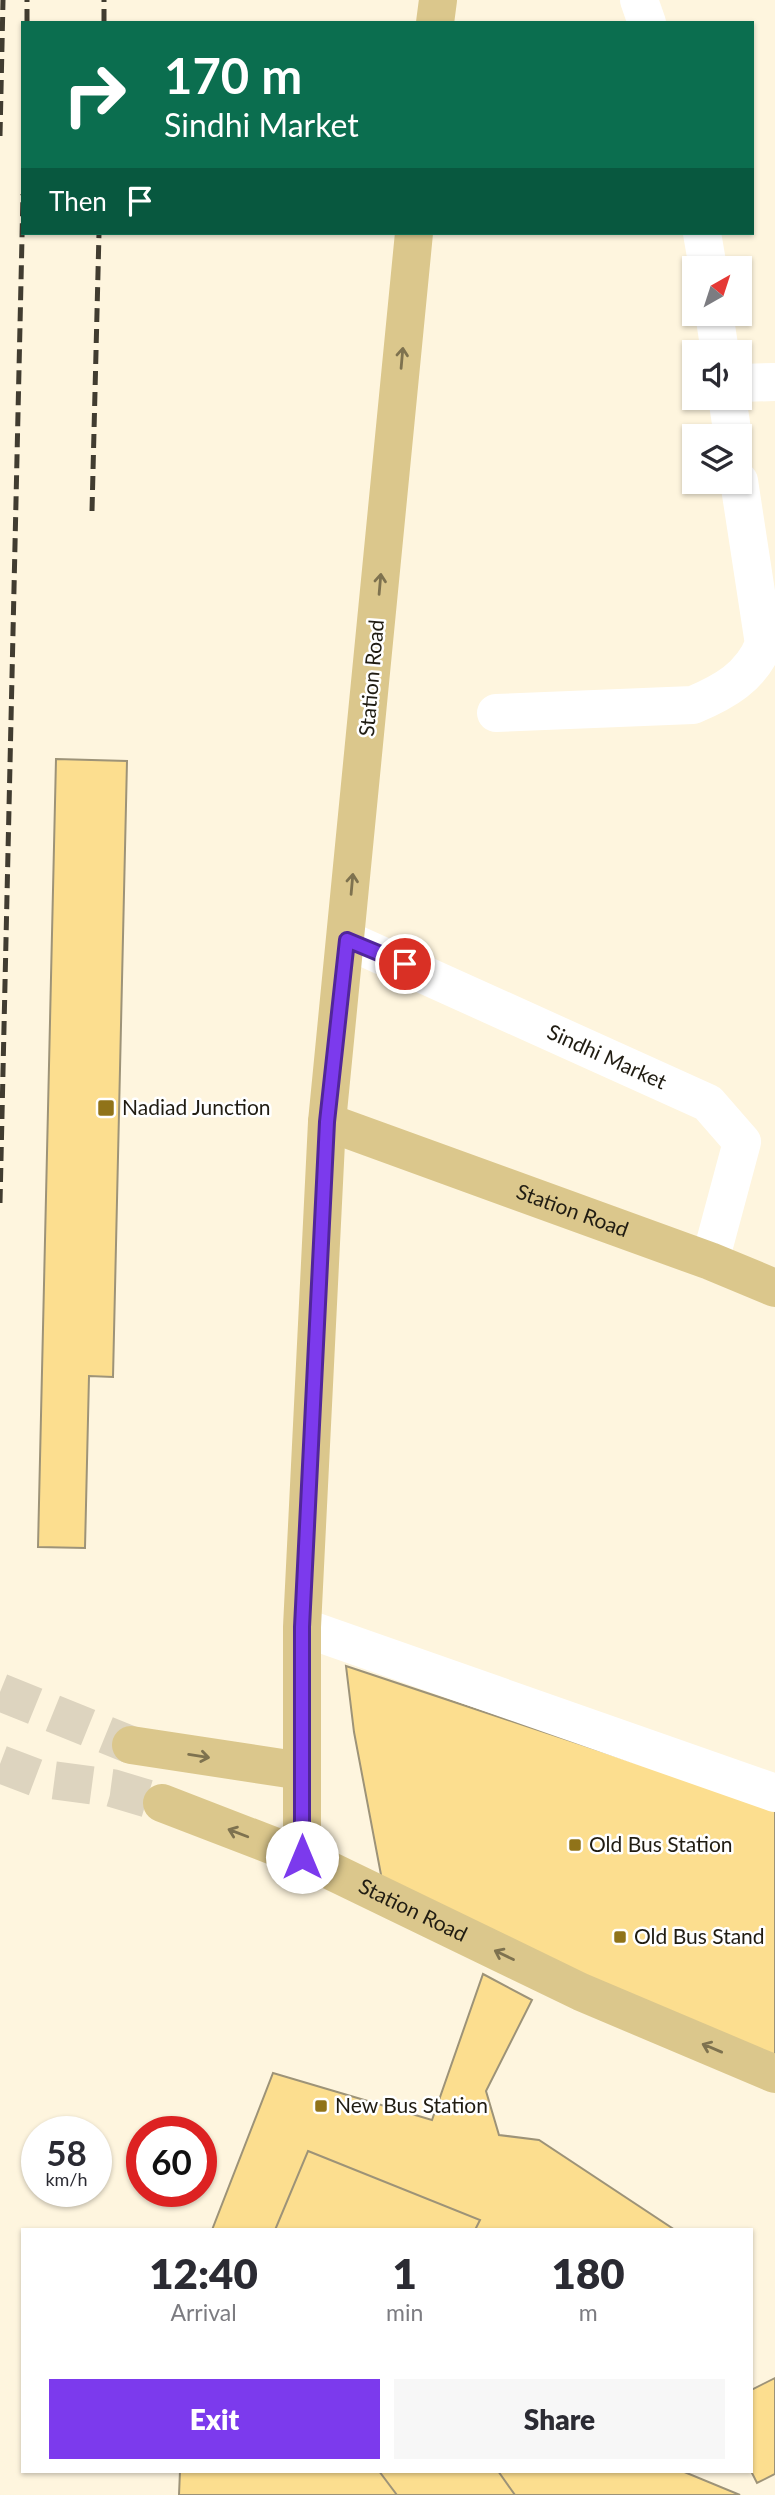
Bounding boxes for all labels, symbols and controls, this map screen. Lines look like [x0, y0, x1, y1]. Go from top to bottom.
text: 170 m [164, 46, 302, 104]
icon: right [49, 49, 140, 140]
text: Sindhi Market [164, 105, 359, 144]
icon: arrive [121, 182, 159, 220]
text: Then [49, 185, 107, 217]
north arrow [682, 256, 752, 326]
map controls [682, 256, 752, 494]
button: sound [682, 340, 752, 410]
one-way arrow [396, 347, 409, 370]
button: layers [682, 424, 752, 494]
one-way arrow [374, 574, 387, 596]
street label: Station Road [353, 618, 388, 737]
one-way arrow [346, 873, 359, 896]
pin [375, 934, 435, 994]
icon: arrive [386, 945, 424, 983]
street label: Sindhi Market [544, 1018, 671, 1094]
place label: Nadiad Junction [122, 1094, 271, 1119]
marker: Nadiad Junction [96, 1098, 116, 1118]
street label: Station Road [513, 1178, 632, 1241]
one-way arrow [187, 1750, 210, 1763]
position arrow [265, 1820, 339, 1894]
one-way arrow [228, 1825, 249, 1838]
place label: Old Bus Station [589, 1831, 733, 1856]
marker: Old Bus Station [567, 1837, 583, 1853]
street label: Station Road [355, 1872, 472, 1946]
place label: Old Bus Stand [634, 1923, 765, 1948]
marker: Old Bus Stand [612, 1929, 628, 1945]
one-way arrow [494, 1948, 515, 1962]
one-way arrow [702, 2040, 723, 2053]
place label: New Bus Station [335, 2092, 488, 2117]
marker: New Bus Station [313, 2098, 329, 2114]
speed limit sign: 60 [126, 2116, 217, 2207]
text: 58 [46, 2131, 87, 2173]
text: km/h [45, 2168, 88, 2190]
text: 12:40 [149, 2248, 258, 2298]
text: 1 [393, 2248, 417, 2298]
text: 180 [552, 2248, 625, 2298]
text: Arrival [170, 2298, 237, 2326]
text: min [386, 2298, 423, 2326]
text: m [579, 2298, 598, 2326]
button: Exit [49, 2379, 380, 2459]
button: Share [394, 2379, 725, 2459]

